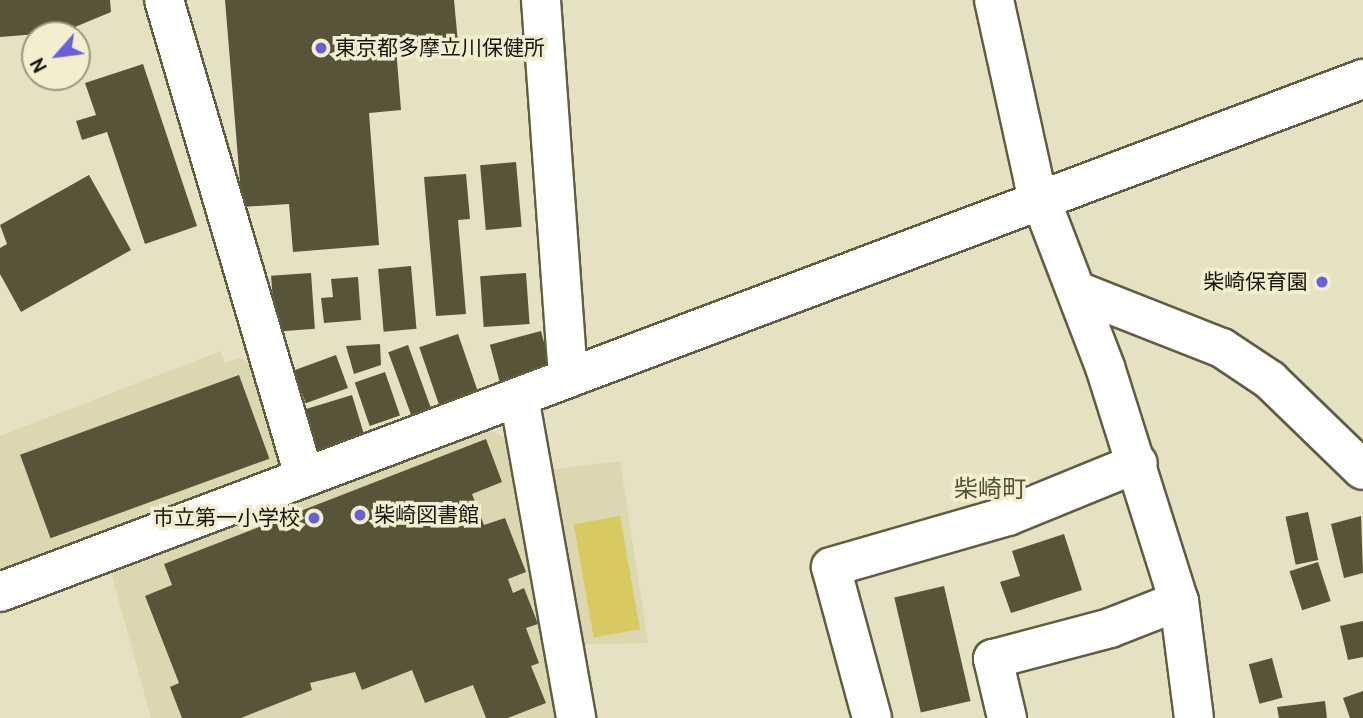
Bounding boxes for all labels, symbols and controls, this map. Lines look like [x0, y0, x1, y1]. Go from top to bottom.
north arrow [21, 21, 91, 91]
place label: 東京都多摩立川保健所 [335, 35, 545, 61]
marker: 東京都多摩立川保健所 [313, 40, 329, 56]
text: N [25, 54, 52, 76]
place label: 柴崎保育園 [1203, 269, 1308, 295]
marker: 柴崎保育園 [1314, 274, 1330, 290]
district label: 柴崎町 [954, 475, 1026, 503]
place label: 柴崎図書館 [374, 502, 479, 528]
place label: 市立第一小学校 [153, 505, 300, 531]
marker: 柴崎図書館 [352, 507, 368, 523]
marker: 市立第一小学校 [306, 510, 322, 526]

